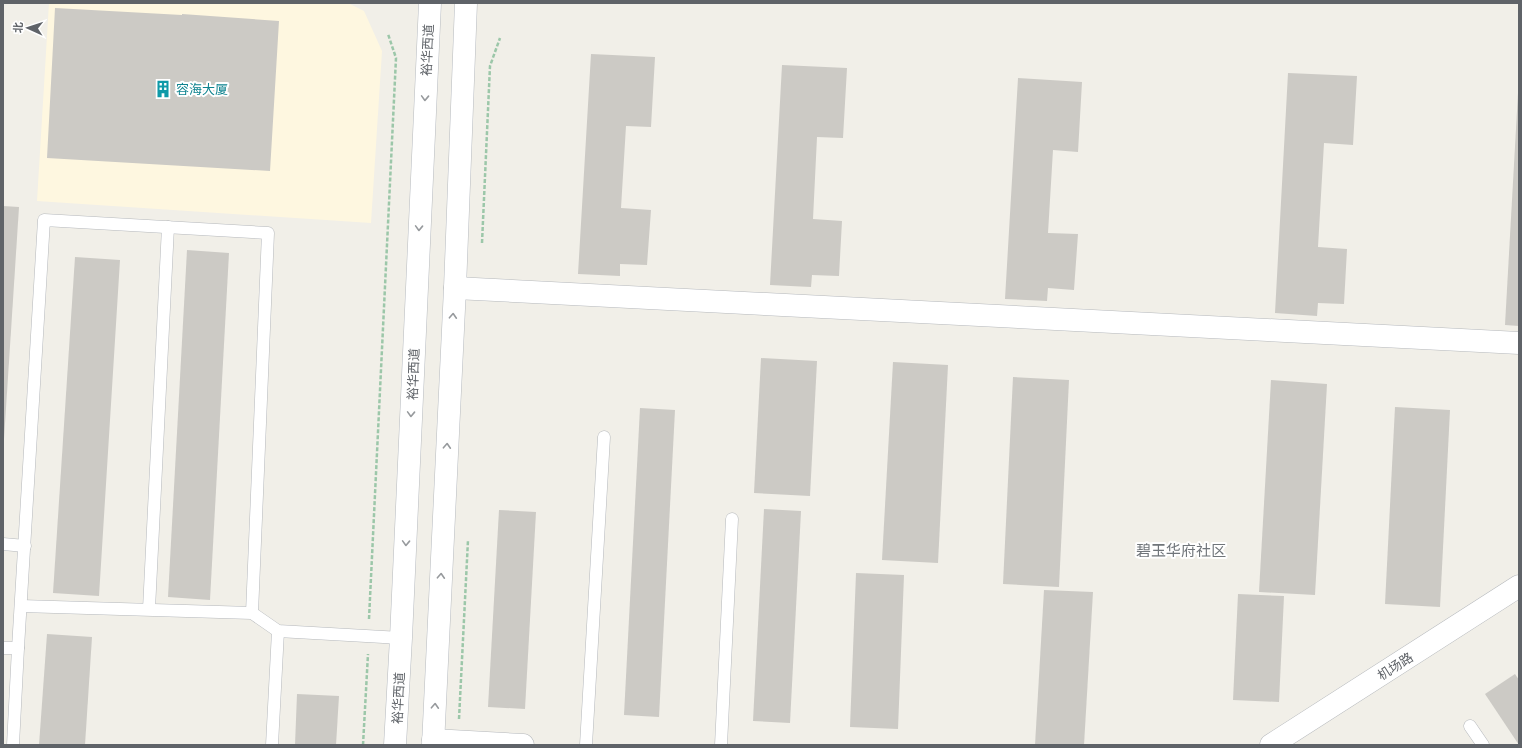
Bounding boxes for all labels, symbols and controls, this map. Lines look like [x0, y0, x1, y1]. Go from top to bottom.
north arrow [8, 8, 48, 48]
text: 北 [12, 22, 24, 33]
street label: 裕华西道 [419, 24, 436, 76]
building icon: 容海大厦 [153, 79, 173, 99]
place label: 容海大厦 [176, 82, 228, 97]
one-way arrow [421, 95, 429, 101]
one-way arrow [415, 225, 424, 231]
one-way arrow [449, 313, 458, 320]
street label: 裕华西道 [405, 348, 422, 400]
one-way arrow [407, 411, 416, 417]
one-way arrow [443, 443, 452, 449]
one-way arrow [401, 540, 410, 546]
district label: 碧玉华府社区 [1136, 542, 1226, 559]
one-way arrow [437, 573, 445, 579]
street label: 机场路 [1375, 650, 1416, 683]
street label: 裕华西道 [390, 672, 407, 724]
one-way arrow [430, 703, 439, 709]

